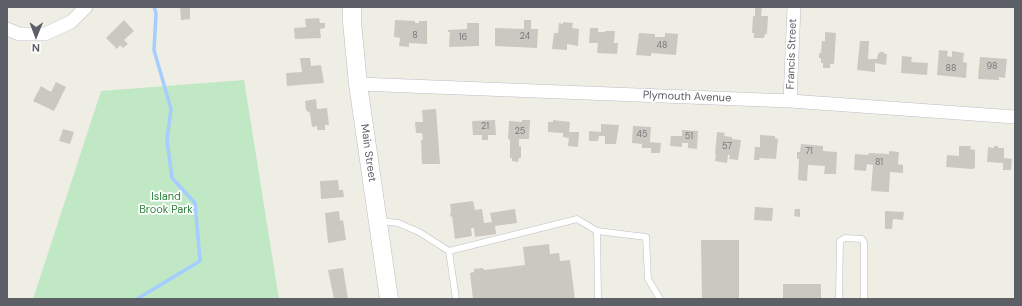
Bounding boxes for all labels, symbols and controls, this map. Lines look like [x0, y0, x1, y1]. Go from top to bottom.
north arrow [16, 16, 56, 56]
street label: Francis Street [784, 18, 800, 90]
house number: 8 [412, 31, 418, 41]
house number: 24 [520, 32, 530, 42]
house number: 16 [459, 33, 467, 43]
text: N [32, 41, 40, 55]
house number: 48 [657, 41, 667, 51]
house number: 98 [987, 62, 997, 72]
house number: 88 [946, 64, 956, 74]
street label: Plymouth Avenue [643, 89, 731, 105]
house number: 21 [481, 122, 489, 132]
street label: Main Street [357, 123, 379, 183]
house number: 25 [515, 127, 525, 137]
house number: 45 [637, 130, 647, 140]
house number: 51 [685, 132, 693, 142]
house number: 57 [722, 142, 732, 152]
house number: 71 [805, 147, 813, 157]
house number: 81 [875, 158, 883, 168]
park label: Island Brook Park [139, 190, 193, 216]

